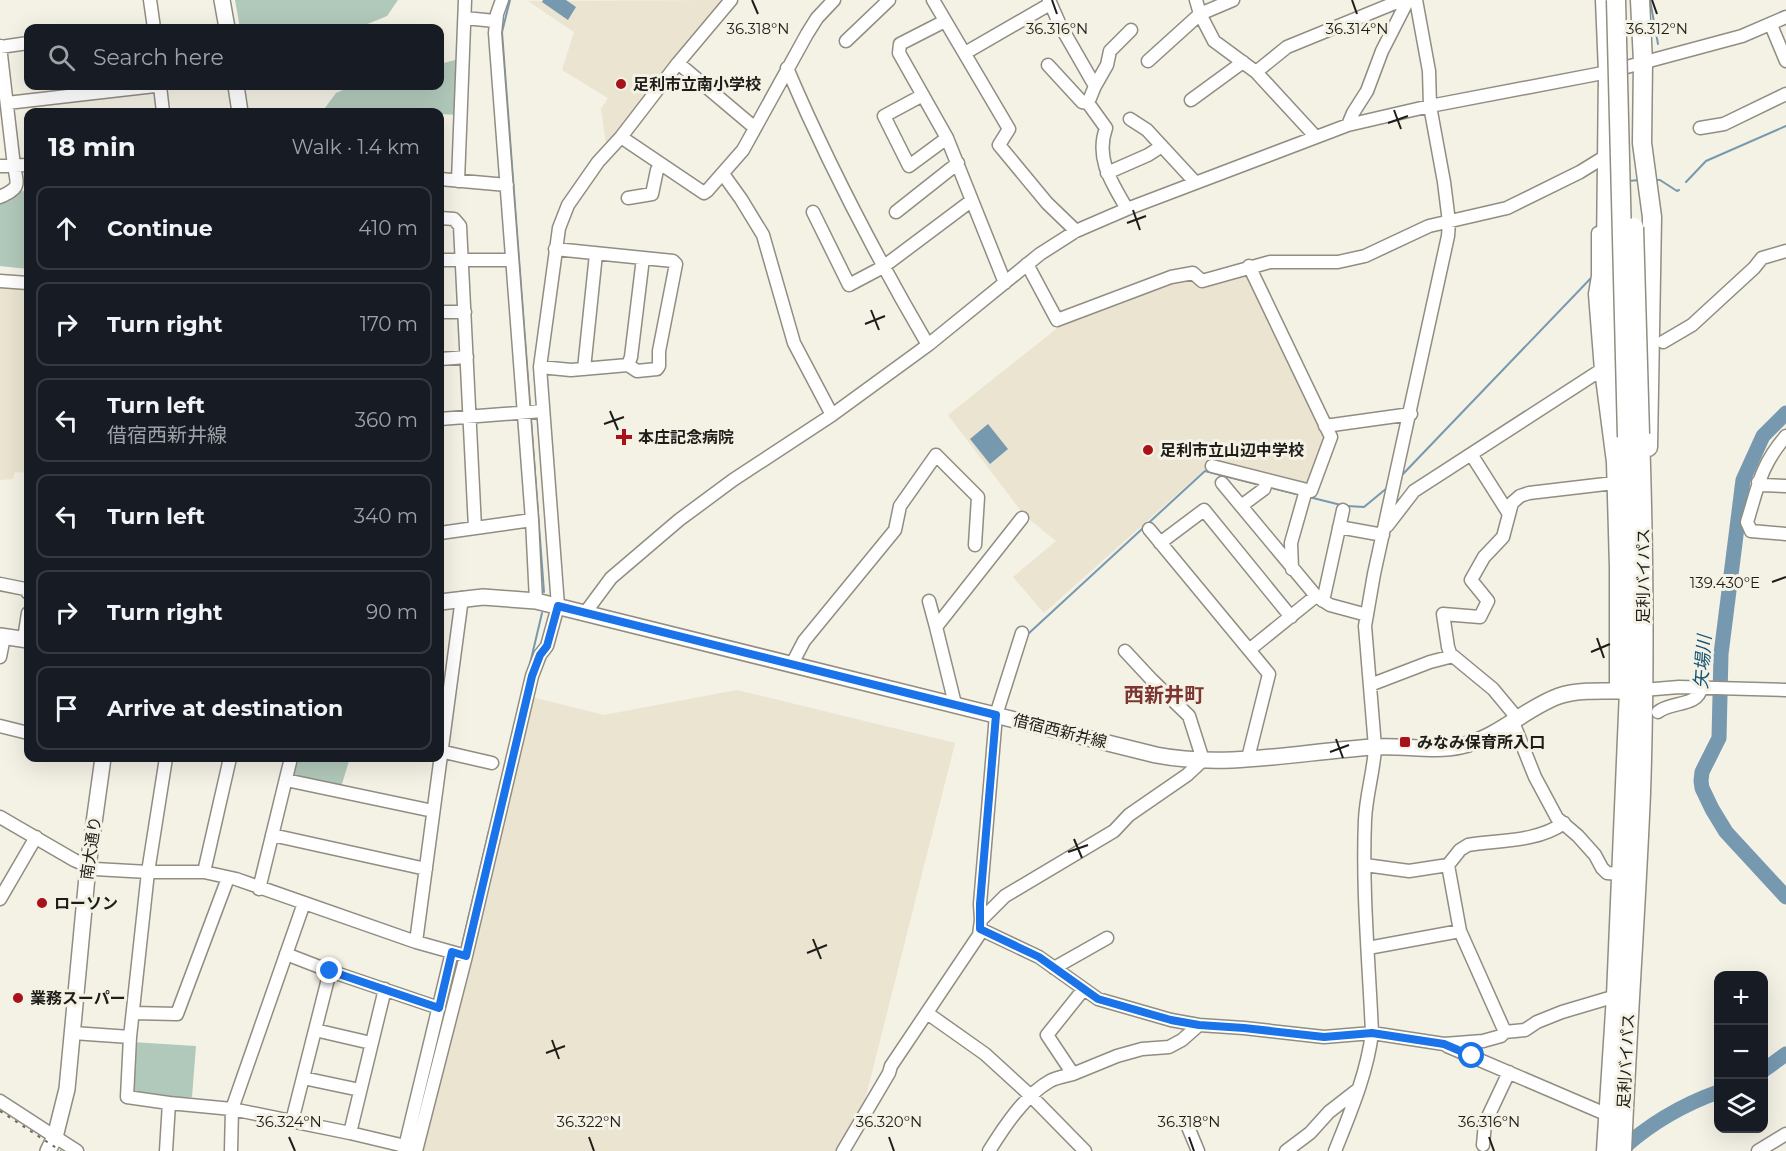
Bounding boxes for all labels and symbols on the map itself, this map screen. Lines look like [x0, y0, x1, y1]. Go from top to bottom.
text: 36.318°N [726, 19, 790, 38]
text: 36.316°N [1026, 19, 1088, 38]
text: 36.314°N [1326, 19, 1388, 38]
text: 36.312°N [1626, 19, 1688, 38]
place label: 足利市立南小学校 [633, 75, 761, 94]
marker: 足利市立南小学校 [614, 77, 628, 91]
marker: 本庄記念病院 [615, 428, 633, 446]
place label: 本庄記念病院 [638, 428, 734, 447]
place label: 足利市立山辺中学校 [1160, 441, 1304, 460]
marker: 足利市立山辺中学校 [1141, 443, 1155, 457]
street label: 足利バイパス [1634, 528, 1653, 624]
text: 139.430°E [1690, 573, 1760, 592]
water label: 矢場川 [1690, 632, 1716, 690]
district label: 西新井町 [1124, 683, 1204, 707]
street label: 借宿西新井線 [1011, 710, 1109, 752]
place label: みなみ保育所入口 [1417, 733, 1545, 752]
marker: みなみ保育所入口 [1398, 735, 1412, 749]
street label: 南大通り [77, 815, 105, 881]
place label: ローソン [54, 894, 118, 913]
marker: ローソン [35, 896, 49, 910]
route end [316, 957, 342, 983]
place label: 業務スーパー [30, 989, 126, 1008]
marker: 業務スーパー [11, 991, 25, 1005]
street label: 足利バイパス [1614, 1013, 1638, 1109]
route start [1458, 1042, 1484, 1068]
text: 36.324°N [256, 1112, 322, 1131]
text: 36.322°N [557, 1112, 621, 1131]
text: 36.320°N [856, 1112, 922, 1131]
text: 36.318°N [1157, 1112, 1221, 1131]
text: 36.316°N [1458, 1112, 1520, 1131]

